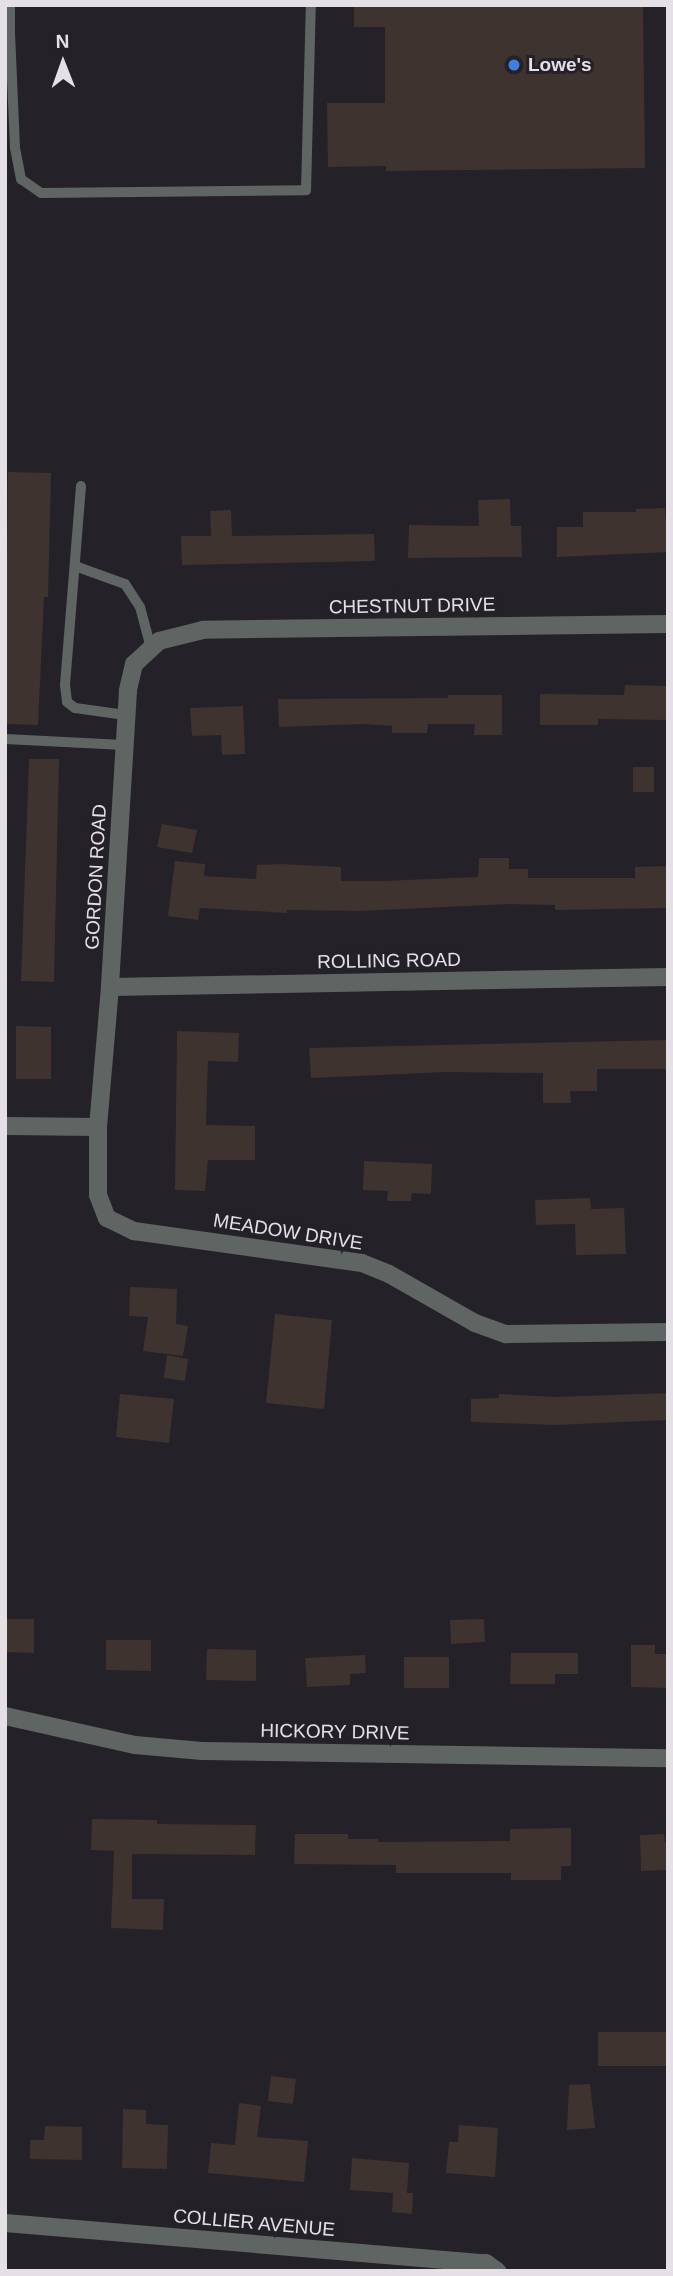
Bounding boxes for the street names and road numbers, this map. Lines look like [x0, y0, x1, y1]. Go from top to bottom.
street label: CHESTNUT DRIVE [328, 593, 496, 619]
street label: GORDON ROAD [81, 804, 111, 950]
street label: ROLLING ROAD [317, 948, 461, 974]
street label: MEADOW DRIVE [212, 1209, 364, 1255]
street label: HICKORY DRIVE [260, 1719, 410, 1745]
street label: COLLIER AVENUE [172, 2205, 336, 2241]

